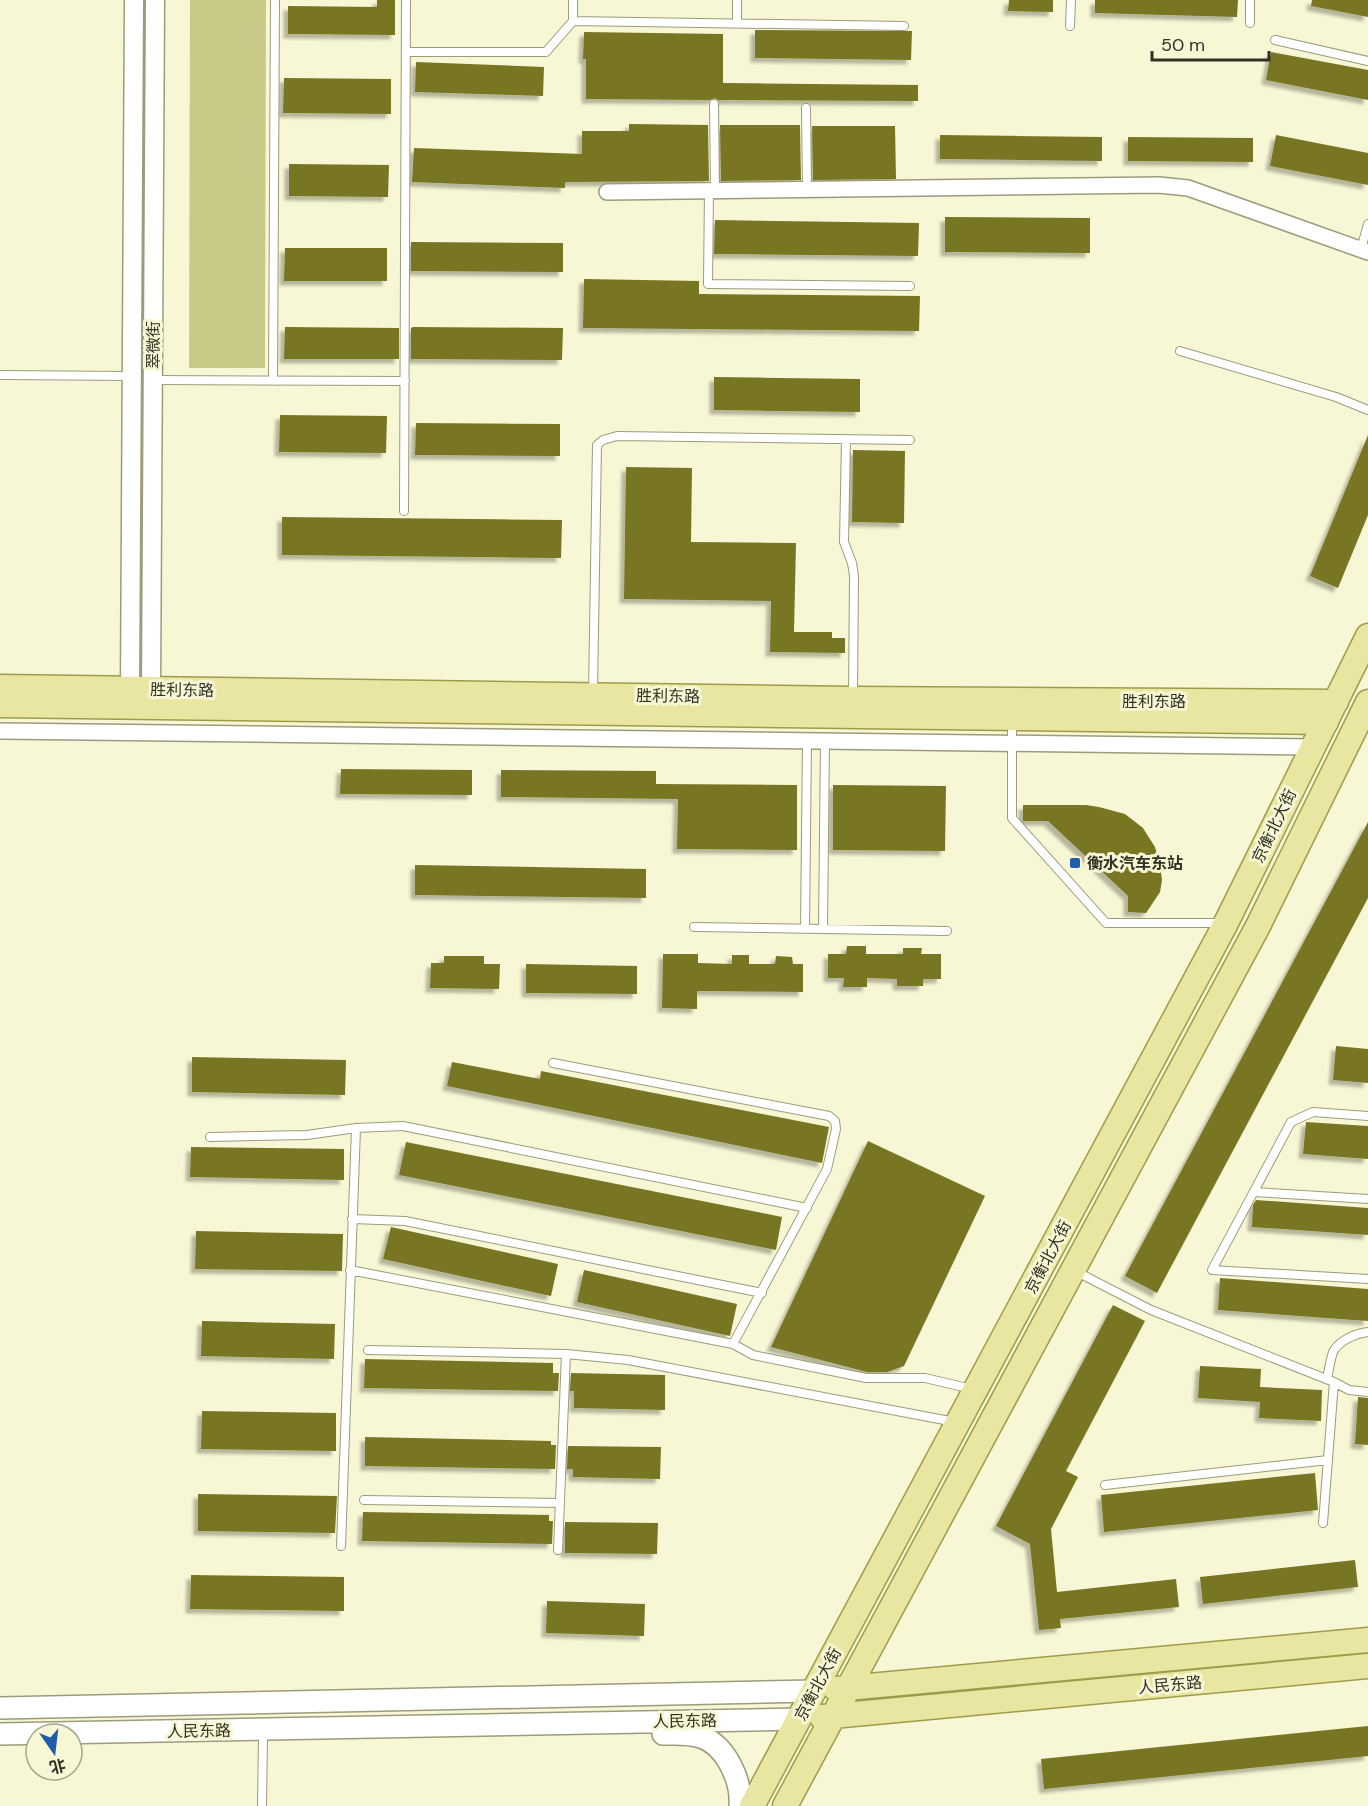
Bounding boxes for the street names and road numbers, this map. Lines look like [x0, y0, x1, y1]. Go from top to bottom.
street label: 翠微街 [143, 321, 164, 369]
street label: 胜利东路 [150, 679, 214, 701]
street label: 胜利东路 [636, 685, 700, 707]
street label: 胜利东路 [1122, 691, 1186, 712]
street label: 京衡北大街 [1247, 785, 1301, 867]
street label: 京衡北大街 [1020, 1217, 1076, 1297]
street label: 京衡北大街 [790, 1644, 846, 1724]
street label: 人民东路 [1137, 1672, 1203, 1698]
street label: 人民东路 [653, 1710, 717, 1732]
street label: 人民东路 [167, 1720, 231, 1742]

